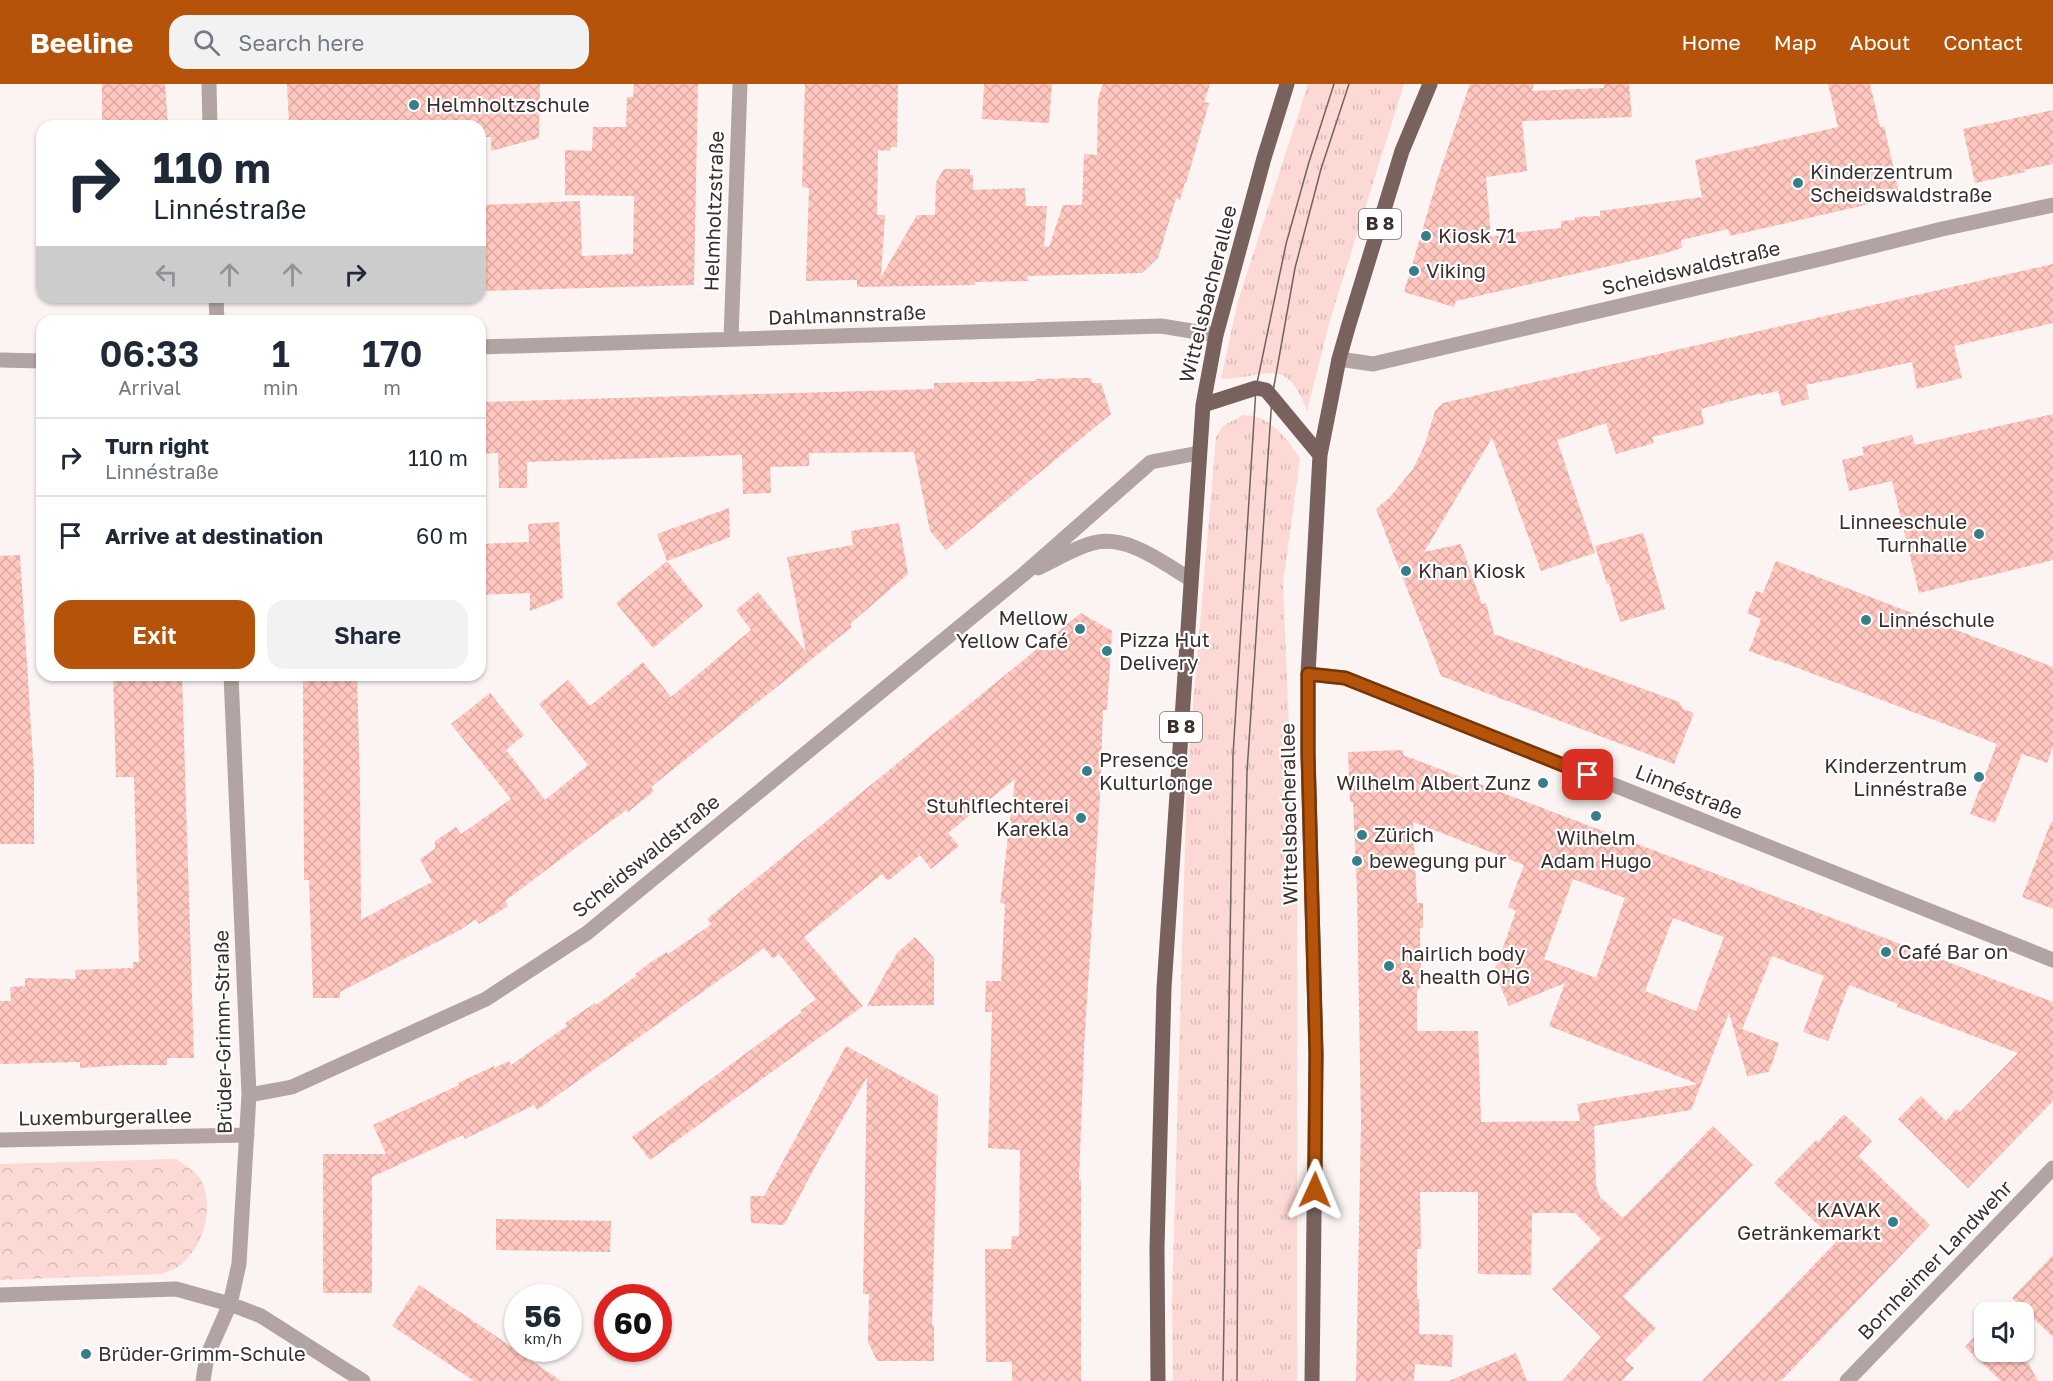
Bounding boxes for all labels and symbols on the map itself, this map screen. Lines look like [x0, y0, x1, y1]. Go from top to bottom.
place label: Helmholtzschule [426, 92, 590, 116]
marker: Helmholtzschule [407, 98, 421, 112]
street label: Helmholtzstraße [698, 130, 728, 292]
place label: Kinderzentrum Scheidswaldstraße [1810, 159, 1992, 206]
marker: Kinderzentrum Scheidswaldstraße [1791, 176, 1805, 190]
street label: Wittelsbacherallee [1173, 203, 1241, 385]
road number: B 8 [1359, 209, 1401, 239]
place label: Kiosk 71 [1438, 223, 1517, 247]
marker: Kiosk 71 [1419, 229, 1433, 243]
street label: Scheidswaldstraße [1599, 235, 1782, 299]
place label: Viking [1426, 258, 1486, 282]
marker: Viking [1407, 264, 1421, 278]
street label: Dahlmannstraße [767, 299, 926, 329]
place label: Linneeschule Turnhalle [1839, 509, 1967, 556]
marker: Linneeschule Turnhalle [1972, 527, 1986, 541]
place label: Khan Kiosk [1418, 558, 1526, 582]
marker: Khan Kiosk [1399, 564, 1413, 578]
place label: Mellow Yellow Café [956, 605, 1068, 652]
place label: Linnéschule [1878, 607, 1995, 631]
marker: Linnéschule [1859, 613, 1873, 627]
marker: Mellow Yellow Café [1073, 622, 1087, 636]
place label: Pizza Hut Delivery [1119, 627, 1210, 674]
marker: Pizza Hut Delivery [1100, 644, 1114, 658]
road number: B 8 [1160, 712, 1202, 742]
street label: Wittelsbacherallee [1274, 723, 1302, 905]
place label: Presence Kulturlonge [1099, 747, 1213, 794]
pin [1562, 749, 1613, 800]
place label: Kinderzentrum Linnéstraße [1824, 753, 1967, 800]
street label: Linnéstraße [1632, 759, 1747, 823]
marker: Presence Kulturlonge [1080, 764, 1094, 778]
place label: Wilhelm Albert Zunz [1336, 770, 1531, 794]
marker: Kinderzentrum Linnéstraße [1972, 770, 1986, 784]
marker: Wilhelm Albert Zunz [1536, 776, 1550, 790]
street label: Scheidswaldstraße [567, 789, 724, 922]
place label: Stuhlflechterei Karekla [926, 793, 1069, 840]
marker: Wilhelm Adam Hugo [1589, 809, 1603, 823]
marker: Stuhlflechterei Karekla [1074, 811, 1088, 825]
place label: Zürich [1374, 822, 1434, 846]
place label: Wilhelm Adam Hugo [1540, 825, 1652, 872]
marker: Zürich [1355, 828, 1369, 842]
place label: bewegung pur [1369, 848, 1507, 872]
marker: bewegung pur [1350, 854, 1364, 868]
street label: Brüder-Grimm-Straße [208, 930, 236, 1134]
place label: Café Bar on [1898, 939, 2008, 963]
place label: hairlich body & health OHG [1401, 941, 1530, 988]
marker: Café Bar on [1879, 945, 1893, 959]
marker: hairlich body & health OHG [1382, 959, 1396, 973]
street label: Luxemburgerallee [18, 1102, 192, 1130]
position arrow [1283, 1158, 1347, 1222]
street label: Bornheimer Landwehr [1852, 1175, 2017, 1344]
place label: KAVAK Getränkemarkt [1737, 1197, 1881, 1244]
marker: KAVAK Getränkemarkt [1886, 1215, 1900, 1229]
speed limit sign: 60 [594, 1284, 672, 1362]
place label: Brüder-Grimm-Schule [98, 1341, 306, 1365]
marker: Brüder-Grimm-Schule [79, 1347, 93, 1361]

